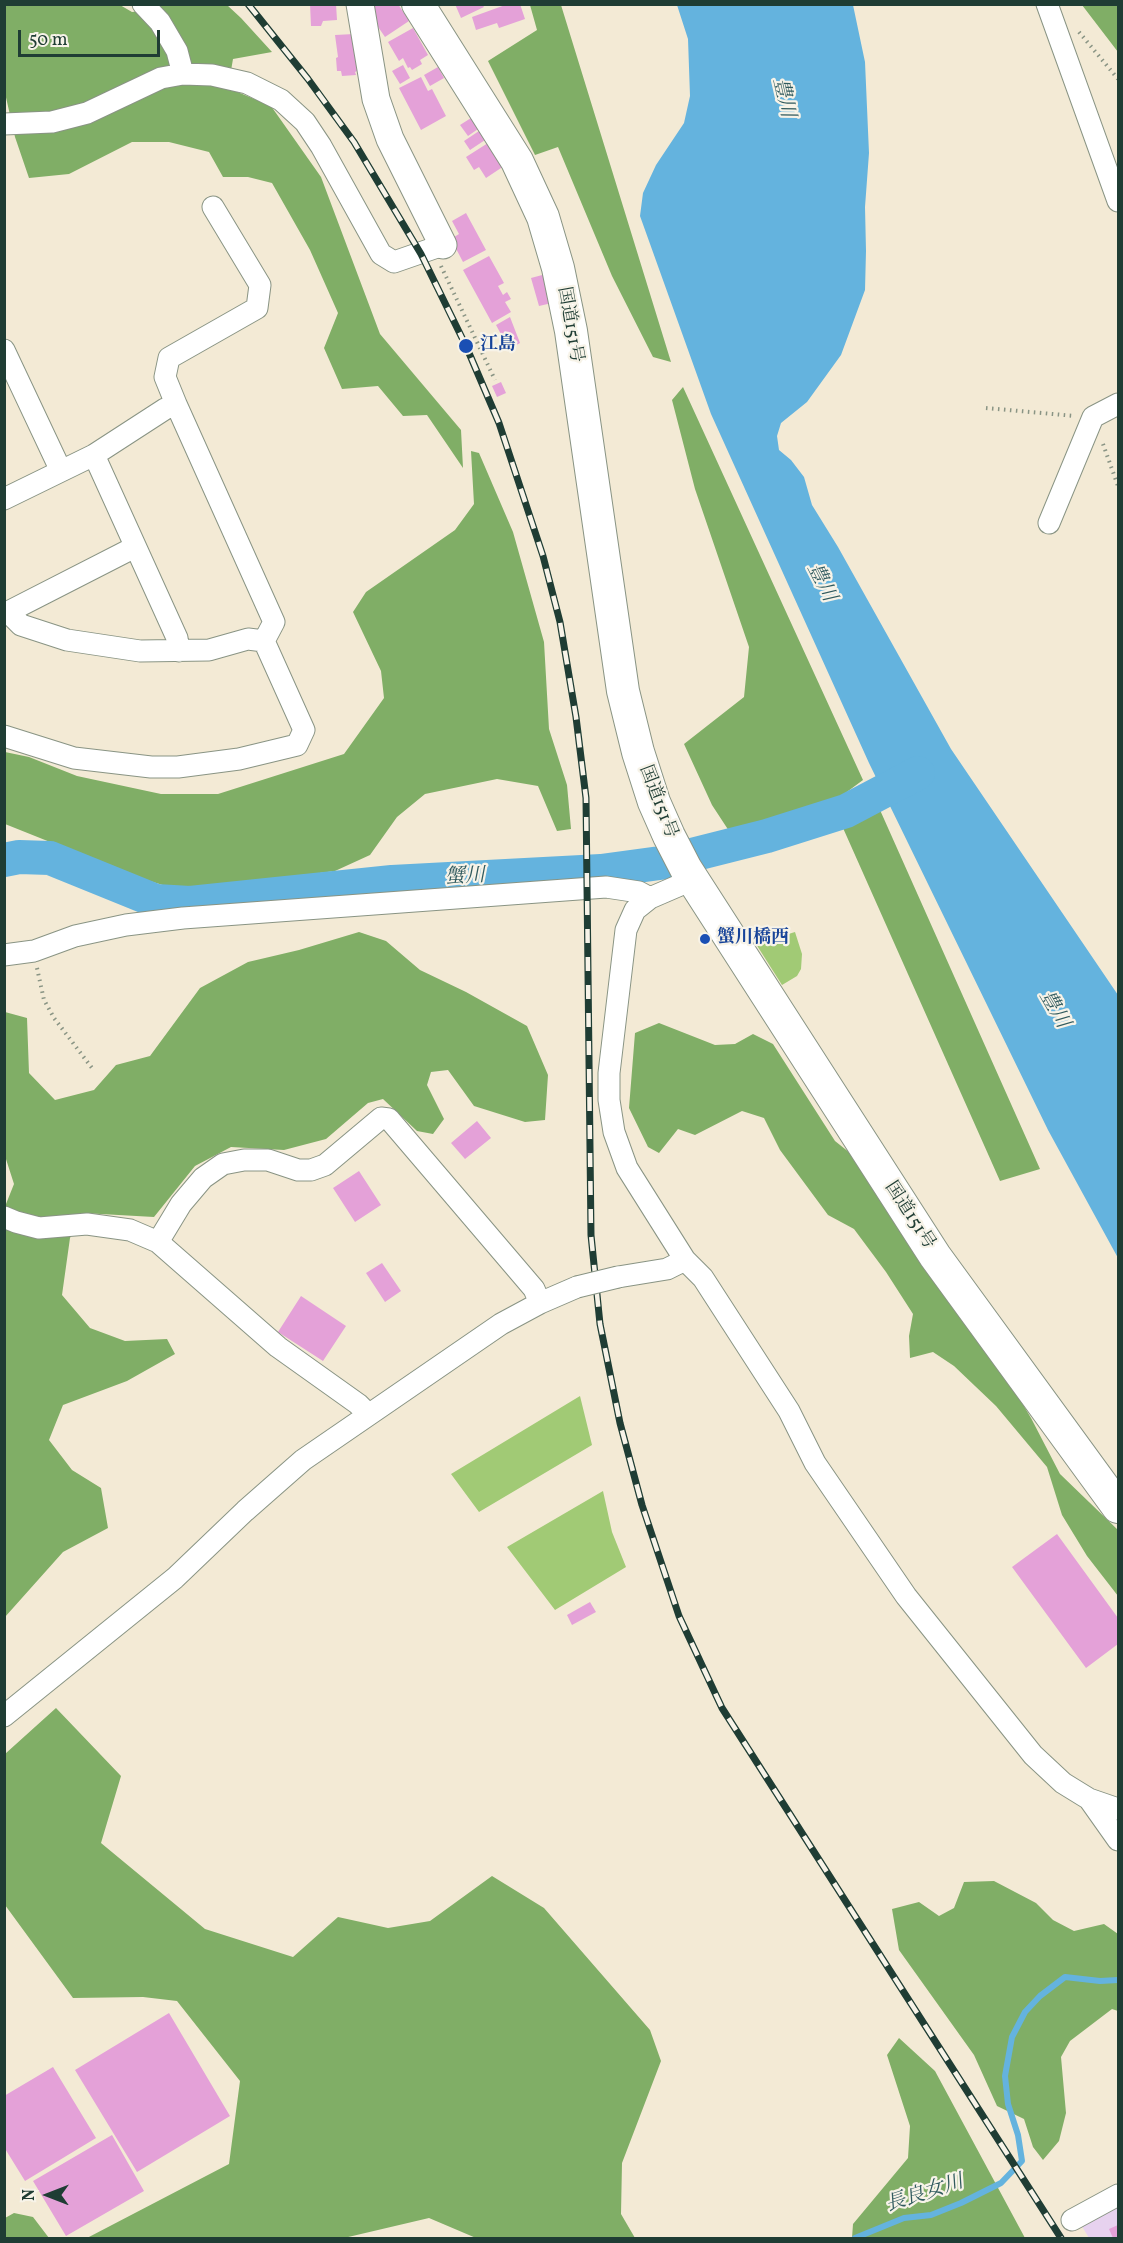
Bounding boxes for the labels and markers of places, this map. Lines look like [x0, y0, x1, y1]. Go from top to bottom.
place label: 江島 [480, 335, 516, 357]
marker: 江島 [457, 337, 475, 355]
place label: 蟹川橋西 [717, 928, 789, 950]
marker: 蟹川橋西 [698, 932, 712, 946]

